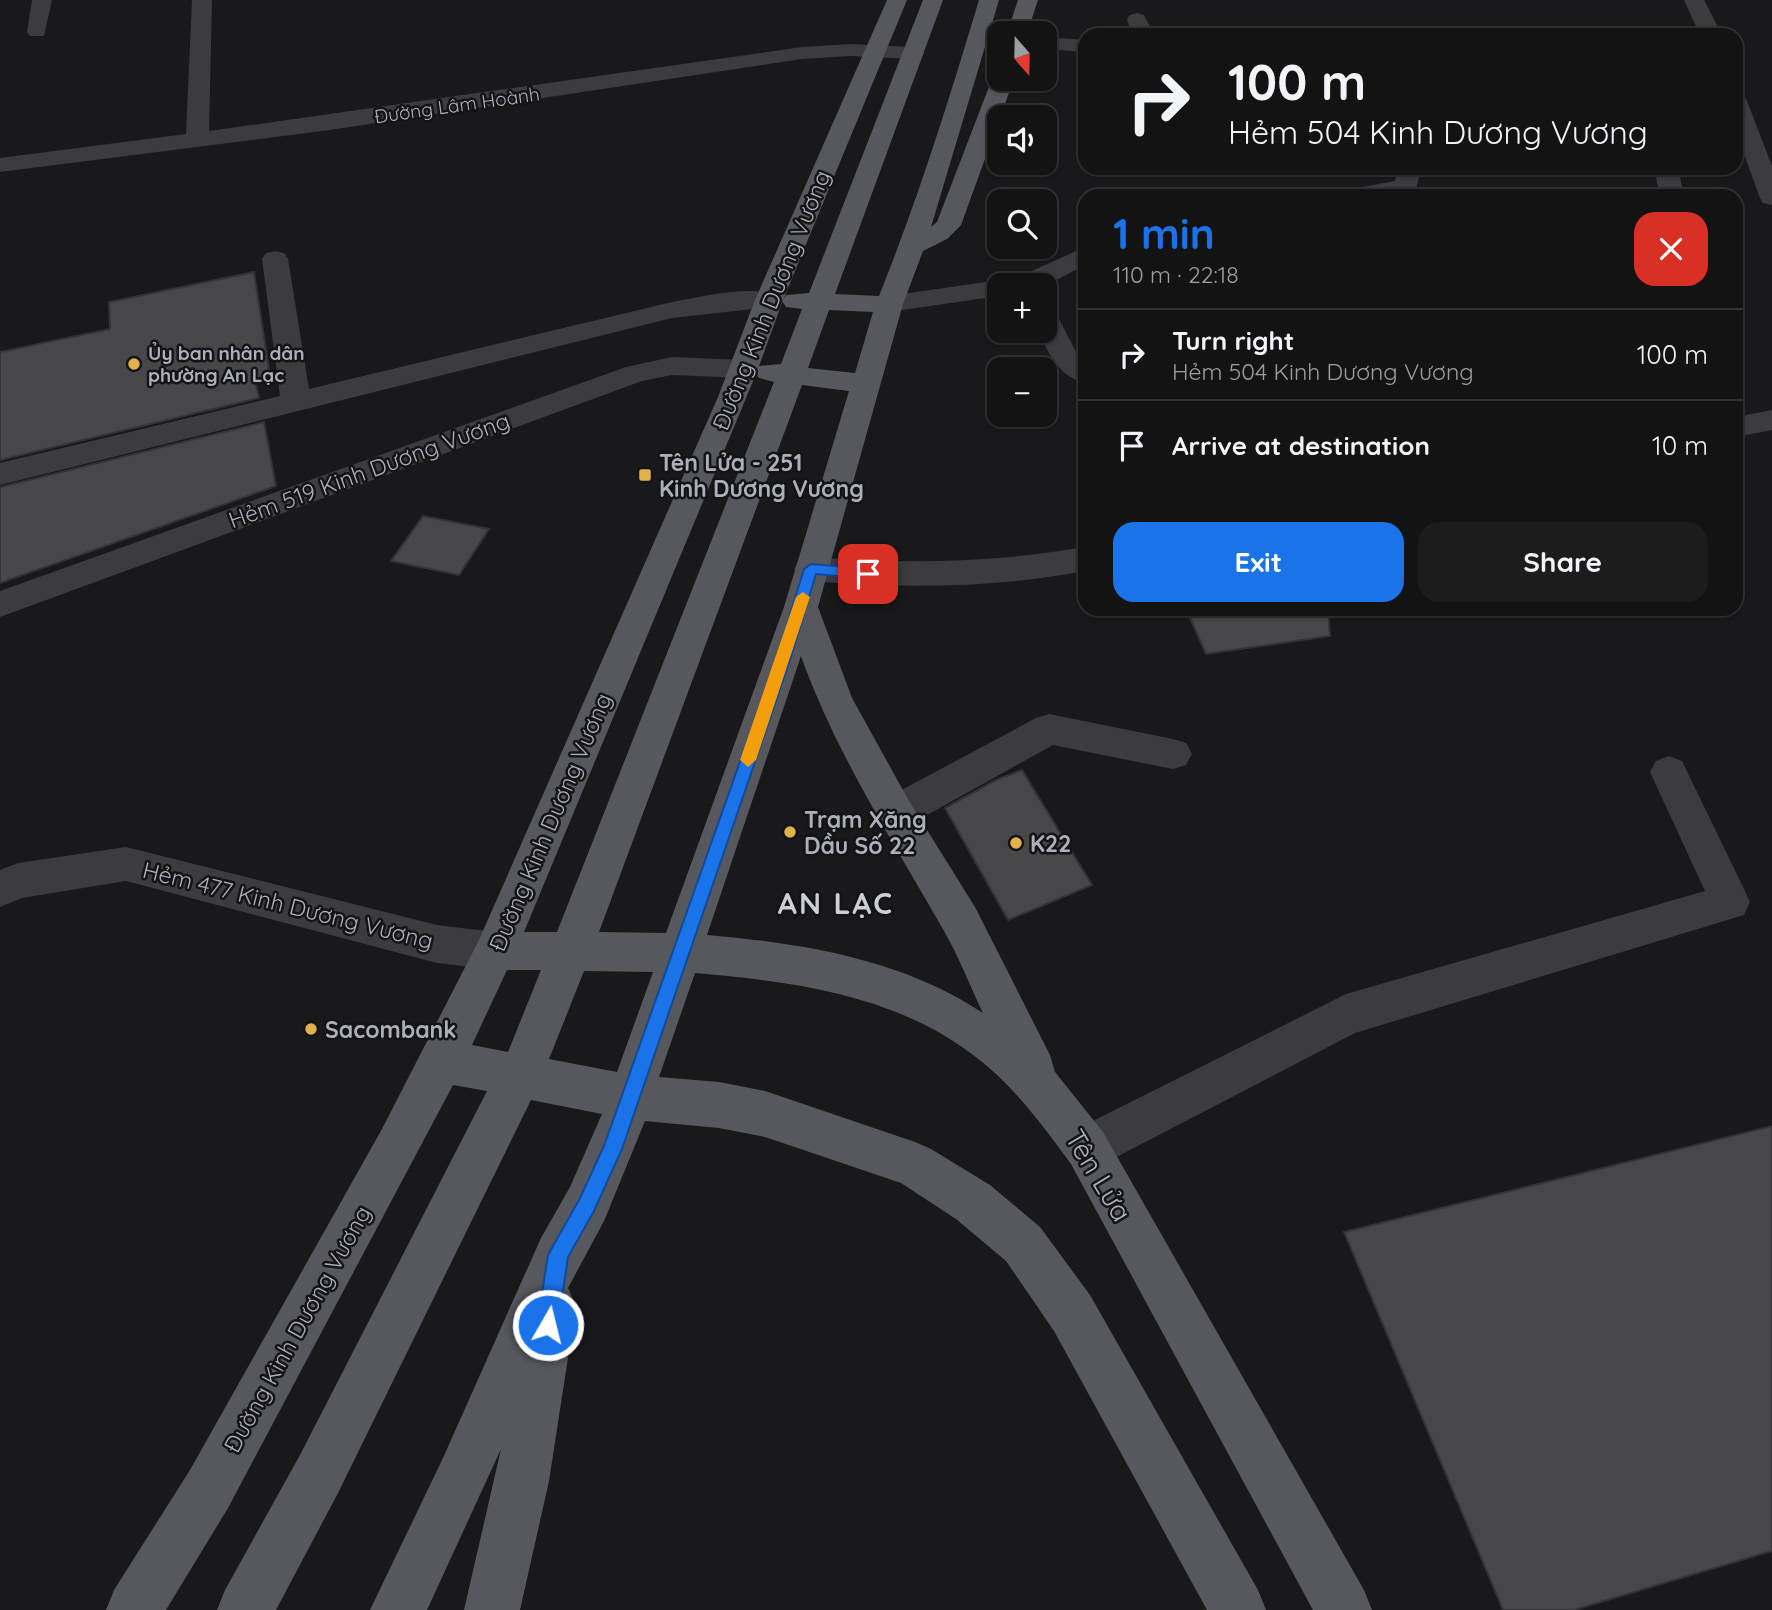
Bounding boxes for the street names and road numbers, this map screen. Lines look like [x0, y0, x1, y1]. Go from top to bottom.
street label: Đường Lâm Hoành [373, 82, 541, 128]
street label: Đường Kinh Dương Vương [706, 166, 836, 434]
street label: Hẻm 519 Kinh Dương Vương [224, 406, 514, 534]
street label: Đường Kinh Dương Vương [482, 689, 618, 955]
street label: Hẻm 477 Kinh Dương Vương [140, 855, 436, 955]
street label: Tên Lửa [1058, 1123, 1140, 1227]
street label: Đường Kinh Dương Vương [217, 1201, 377, 1457]

